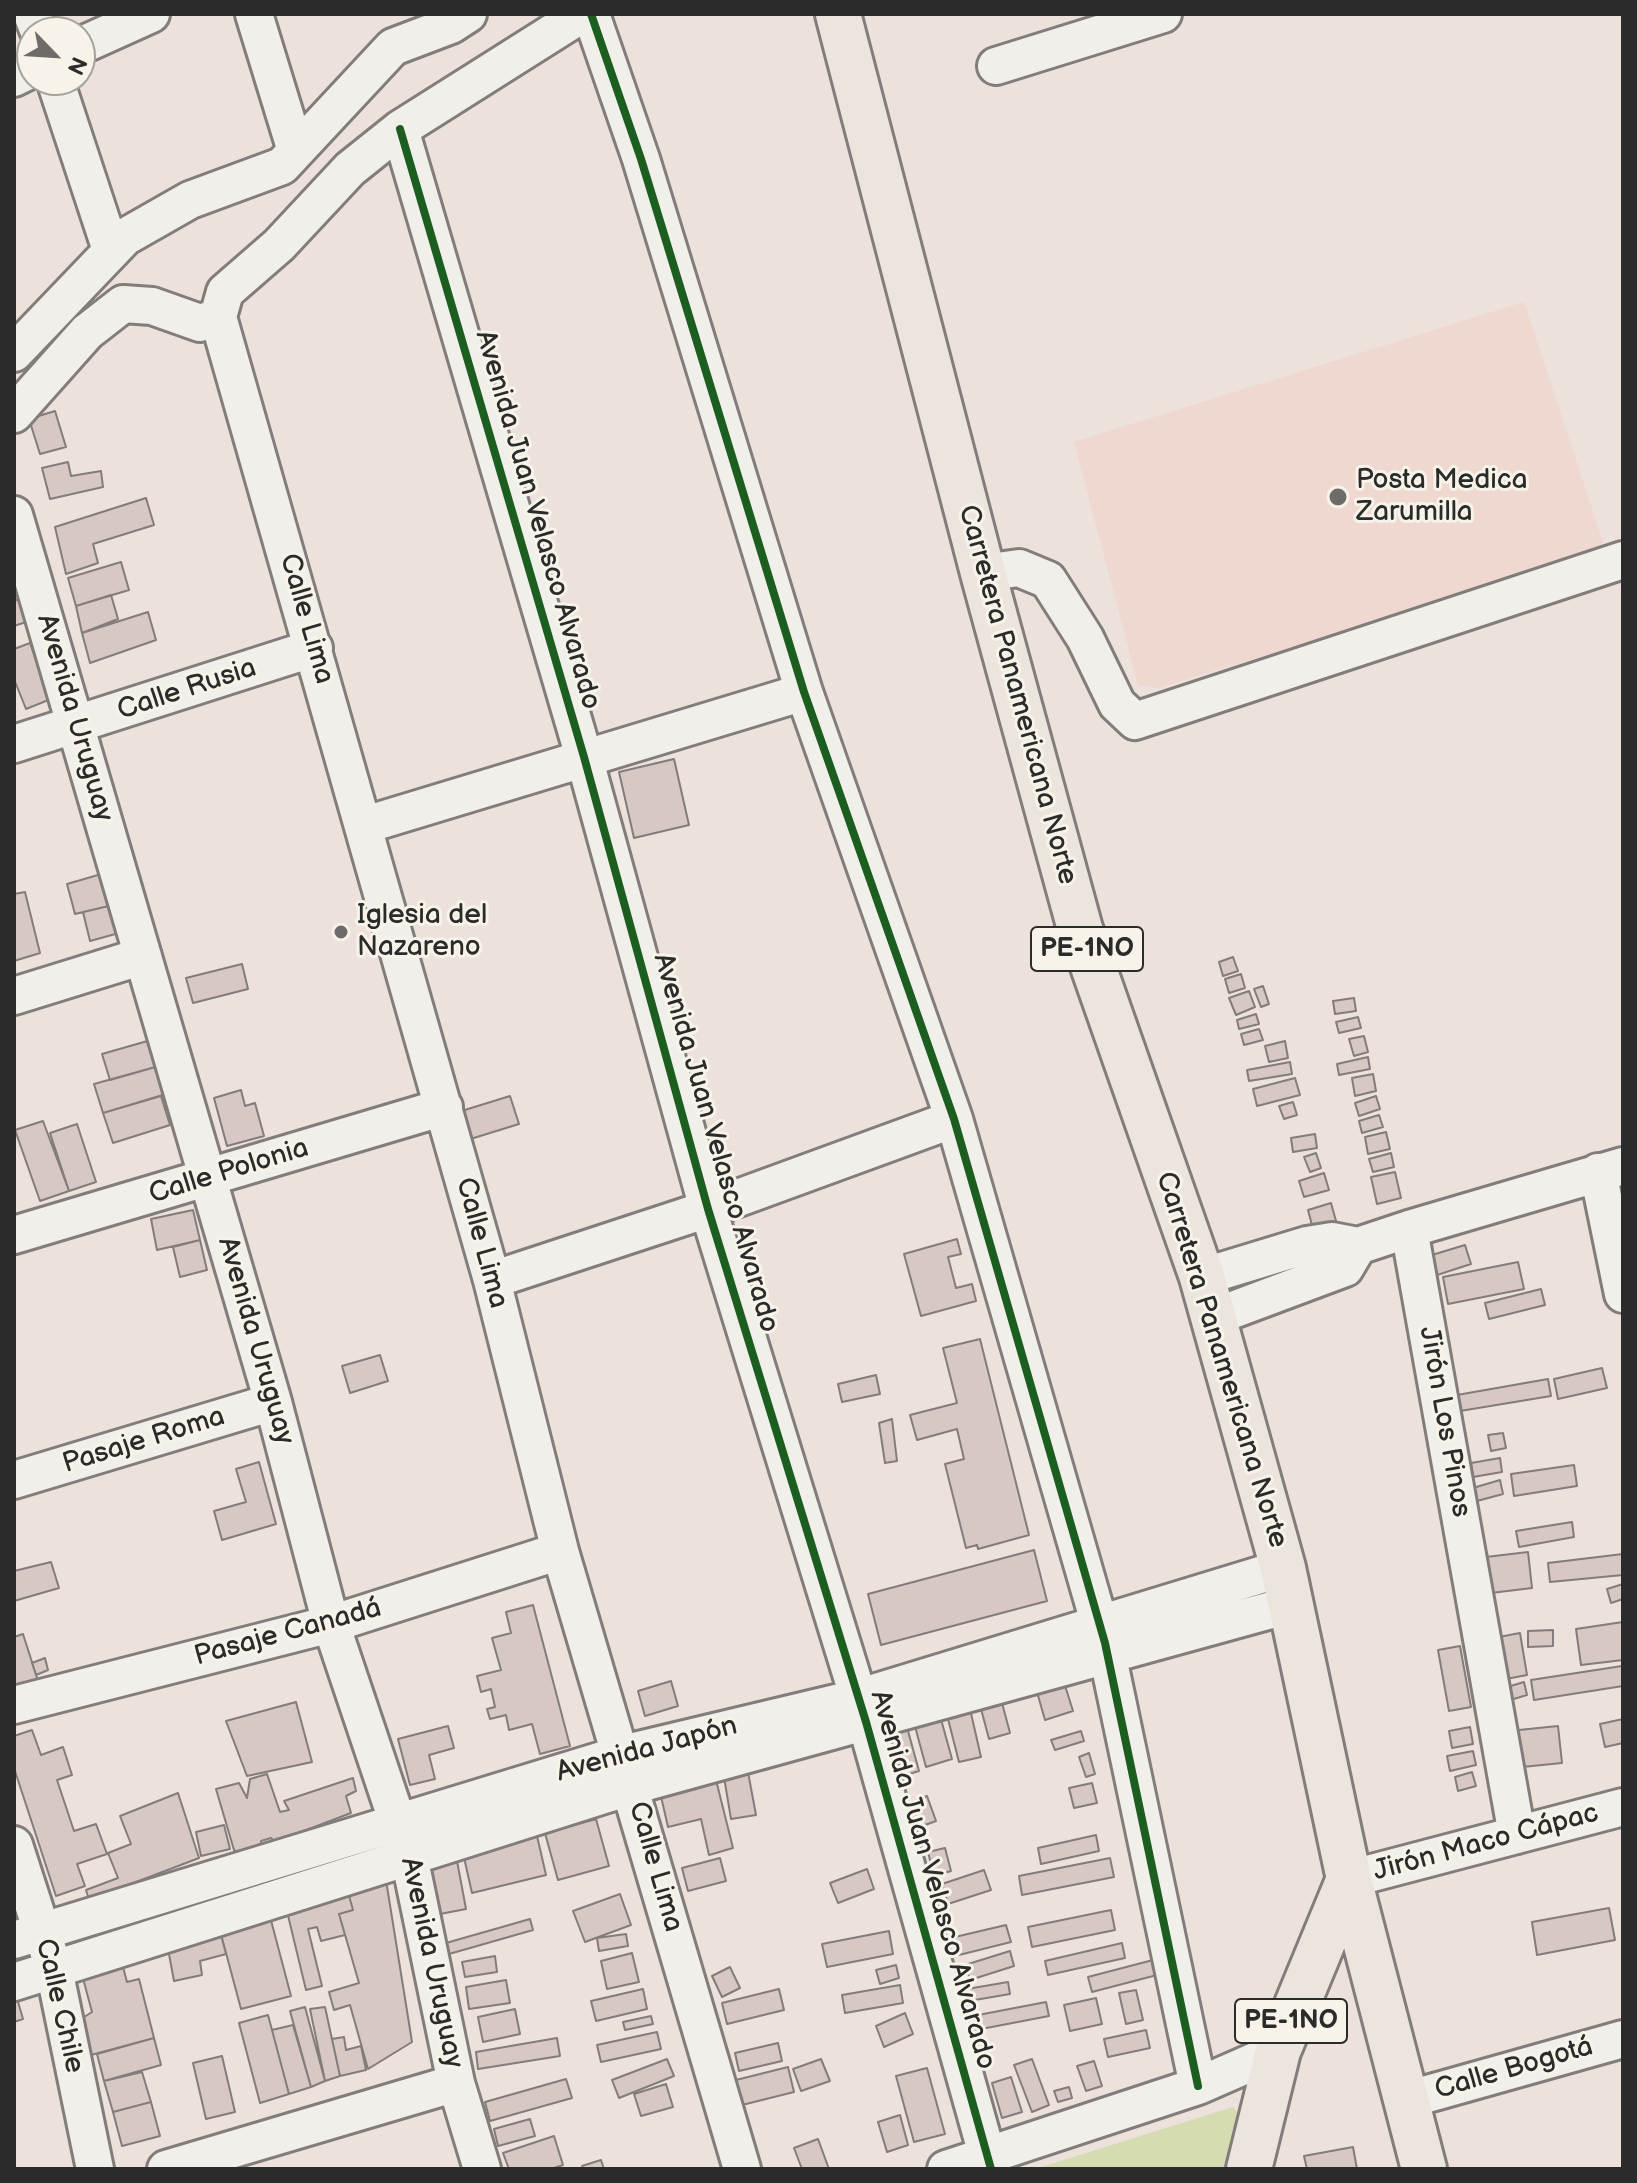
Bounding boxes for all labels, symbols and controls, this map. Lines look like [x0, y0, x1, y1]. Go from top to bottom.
north arrow [16, 16, 96, 96]
text: N [61, 52, 92, 79]
street label: Avenida Juan Velasco Alvarado [467, 327, 607, 713]
place label: Posta Medica Zarumilla [1356, 464, 1528, 530]
marker: Posta Medica Zarumilla [1327, 486, 1349, 508]
street label: Carretera Panamericana Norte [950, 502, 1084, 888]
street label: Calle Lima [271, 550, 341, 688]
street label: Avenida Uruguay [28, 610, 120, 826]
street label: Calle Rusia [113, 652, 261, 728]
place label: Iglesia del Nazareno [357, 899, 487, 965]
marker: Iglesia del Nazareno [332, 923, 350, 941]
road number: PE-1NO [1031, 927, 1143, 971]
street label: Avenida Juan Velasco Alvarado [645, 950, 785, 1336]
street label: Calle Polonia [145, 1132, 313, 1212]
street label: Carretera Panamericana Norte [1148, 1168, 1294, 1552]
street label: Calle Lima [447, 1174, 515, 1312]
street label: Avenida Uruguay [209, 1233, 301, 1449]
street label: Jirón Los Pinos [1411, 1324, 1477, 1520]
street label: Pasaje Roma [59, 1400, 229, 1482]
street label: Pasaje Canadá [191, 1592, 385, 1674]
street label: Avenida Juan Velasco Alvarado [862, 1687, 1002, 2073]
street label: Avenida Japón [553, 1710, 741, 1790]
street label: Jirón Maco Cápac [1370, 1797, 1602, 1889]
street label: Calle Lima [620, 1798, 690, 1936]
street label: Avenida Uruguay [392, 1855, 470, 2071]
street label: Calle Chile [27, 1936, 91, 2076]
road number: PE-1NO [1235, 1999, 1347, 2043]
street label: Calle Bogotá [1431, 2030, 1597, 2108]

